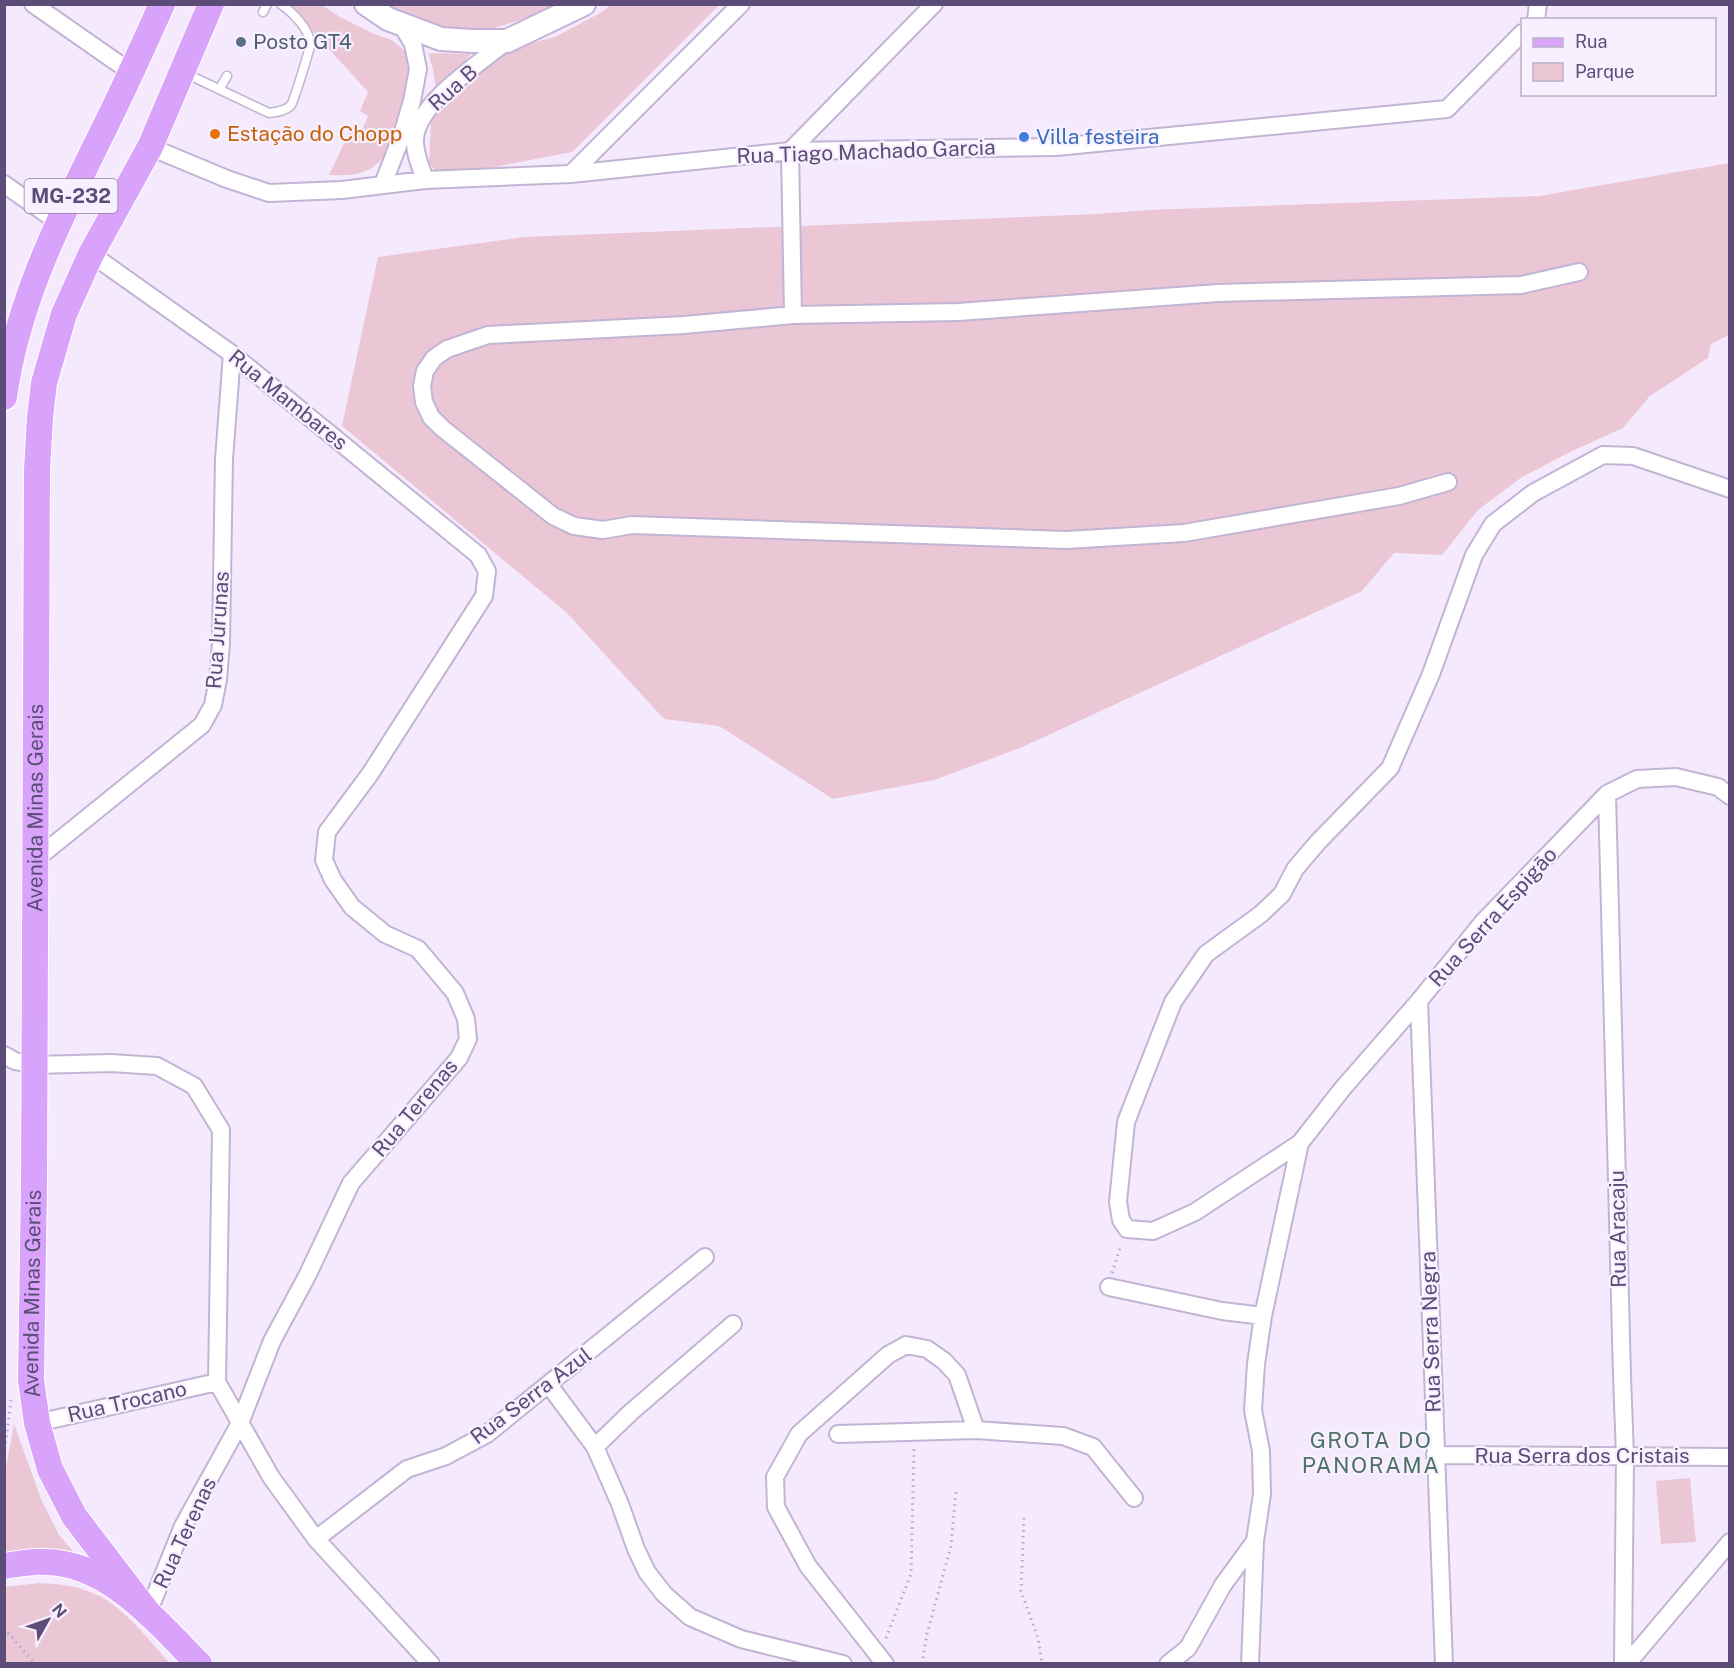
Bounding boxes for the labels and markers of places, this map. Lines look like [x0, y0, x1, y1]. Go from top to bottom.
place label: Posto GT4 [253, 29, 352, 54]
marker: Posto GT4 [234, 35, 248, 49]
place label: Estação do Chopp [227, 121, 402, 146]
place label: Villa festeira [1036, 124, 1159, 149]
marker: Estação do Chopp [208, 127, 222, 141]
marker: Villa festeira [1017, 130, 1031, 144]

